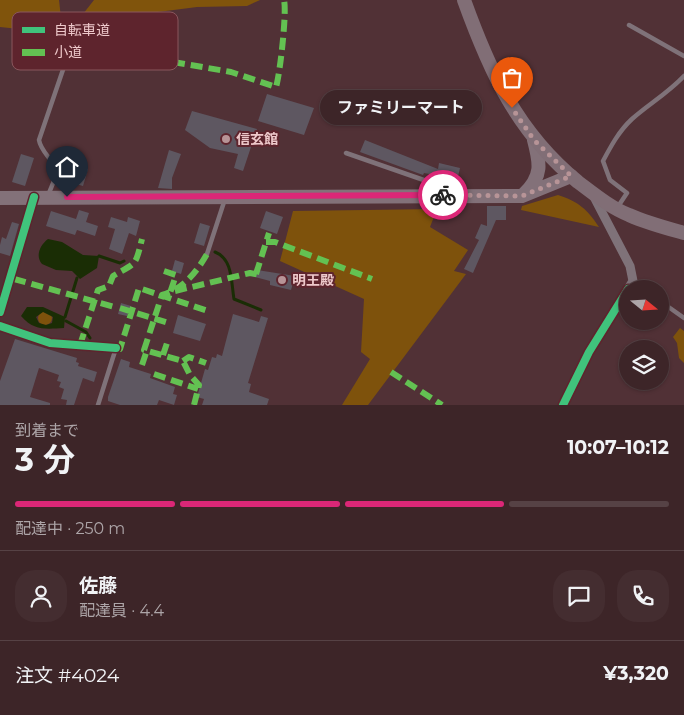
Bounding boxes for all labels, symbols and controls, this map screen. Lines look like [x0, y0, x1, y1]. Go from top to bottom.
legend [12, 12, 178, 70]
text: 自転車道 [54, 21, 110, 39]
text: 小道 [54, 43, 82, 61]
pin [491, 57, 533, 108]
icon: bag [498, 64, 526, 92]
callout: ファミリーマート [320, 90, 482, 126]
text: ファミリーマート [337, 98, 465, 117]
place label: 信玄館 [236, 130, 278, 148]
marker: 信玄館 [220, 133, 232, 145]
pin [46, 146, 88, 197]
icon: home [53, 153, 81, 181]
courier [418, 170, 468, 220]
icon: bike [429, 181, 457, 209]
place label: 明王殿 [292, 271, 334, 289]
marker: 明王殿 [276, 274, 288, 286]
north arrow [619, 280, 669, 330]
map controls [619, 280, 669, 390]
button: layers [619, 340, 669, 390]
text: 到着まで [15, 421, 79, 440]
text: 10:07–10:12 [567, 436, 669, 459]
text: 3 分 [15, 440, 75, 479]
text: 配達中 · 250 m [15, 519, 125, 538]
button: person [15, 570, 67, 622]
button: chat [553, 570, 605, 622]
button: phone [617, 570, 669, 622]
text: 佐藤 [79, 574, 117, 597]
text: 配達員 · 4.4 [79, 601, 164, 620]
text: ¥3,320 [603, 662, 669, 685]
text: 注文 #4024 [15, 664, 119, 687]

